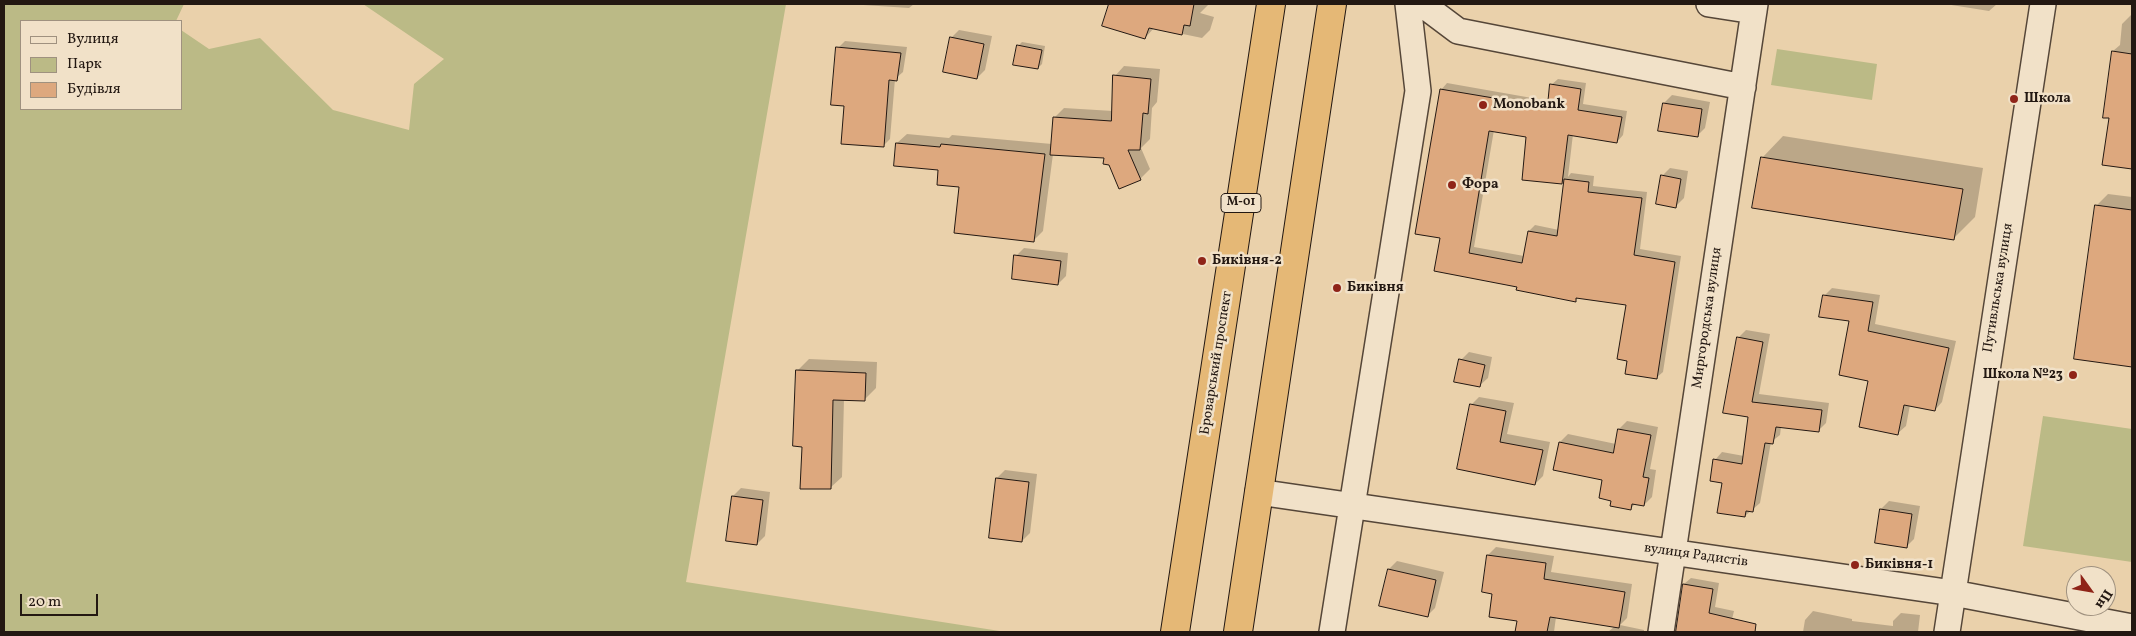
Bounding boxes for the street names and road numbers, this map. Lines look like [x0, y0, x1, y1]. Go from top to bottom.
road number: М-01 [1221, 194, 1261, 212]
street label: Путивльська вулиця [1980, 222, 2018, 354]
street label: Миргородська вулиця [1690, 246, 1726, 390]
street label: Броварський проспект [1197, 290, 1237, 436]
street label: вулиця Радистів [1643, 540, 1749, 572]

